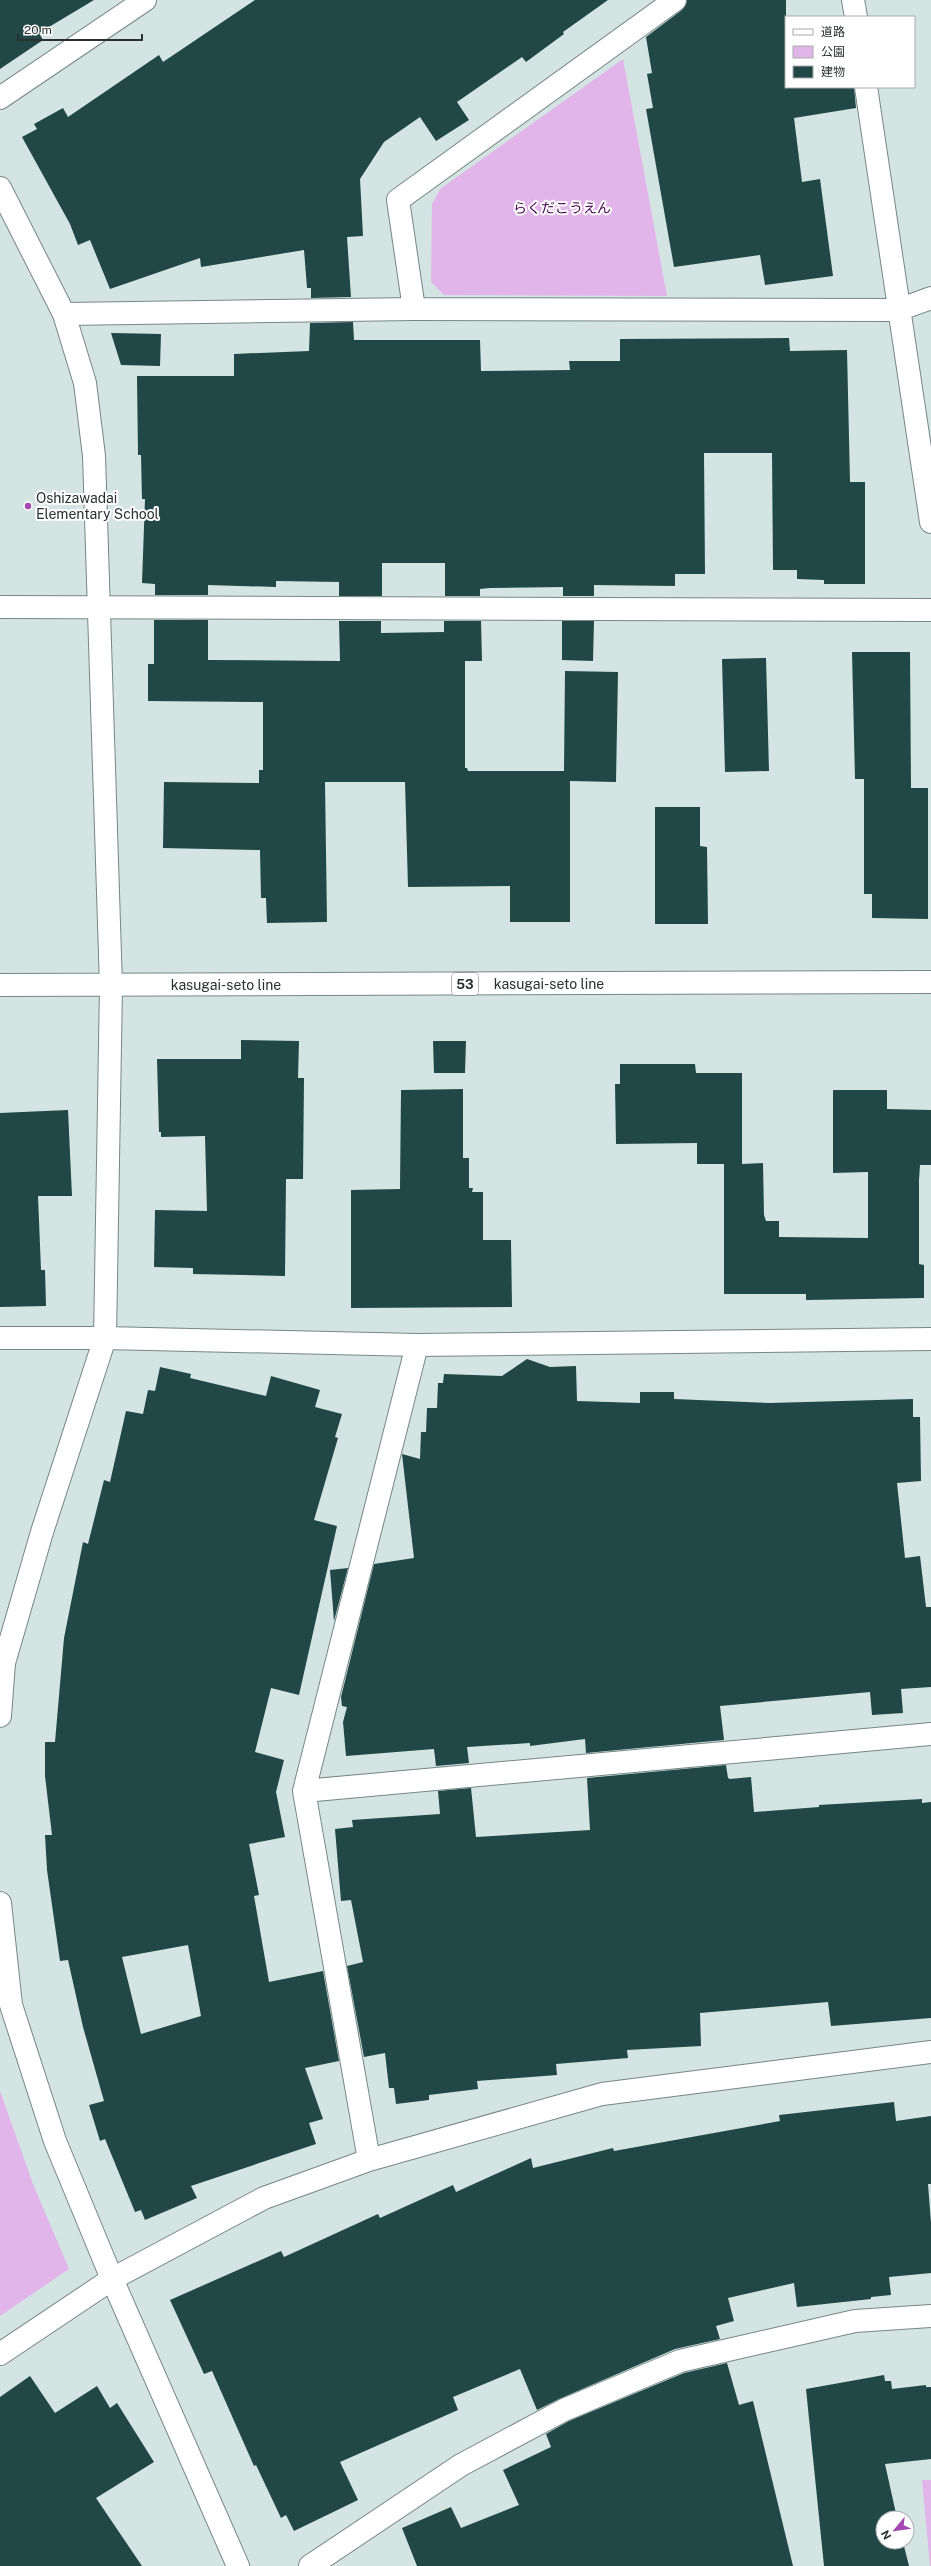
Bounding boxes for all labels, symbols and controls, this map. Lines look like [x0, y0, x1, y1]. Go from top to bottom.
scale bar [18, 16, 142, 42]
legend [785, 16, 915, 88]
text: 20 m [24, 23, 52, 37]
text: 道路 [821, 25, 845, 39]
text: 公園 [821, 45, 845, 59]
text: 建物 [821, 65, 845, 79]
park label: らくだこうえん [513, 200, 611, 216]
place label: Oshizawadai Elementary School [36, 490, 159, 522]
marker: Oshizawadai Elementary School [23, 501, 33, 511]
road number: 53 [452, 973, 478, 995]
street label: kasugai-seto line [494, 976, 604, 992]
street label: kasugai-seto line [171, 977, 281, 993]
north arrow [875, 2510, 915, 2550]
text: N [879, 2528, 894, 2542]

